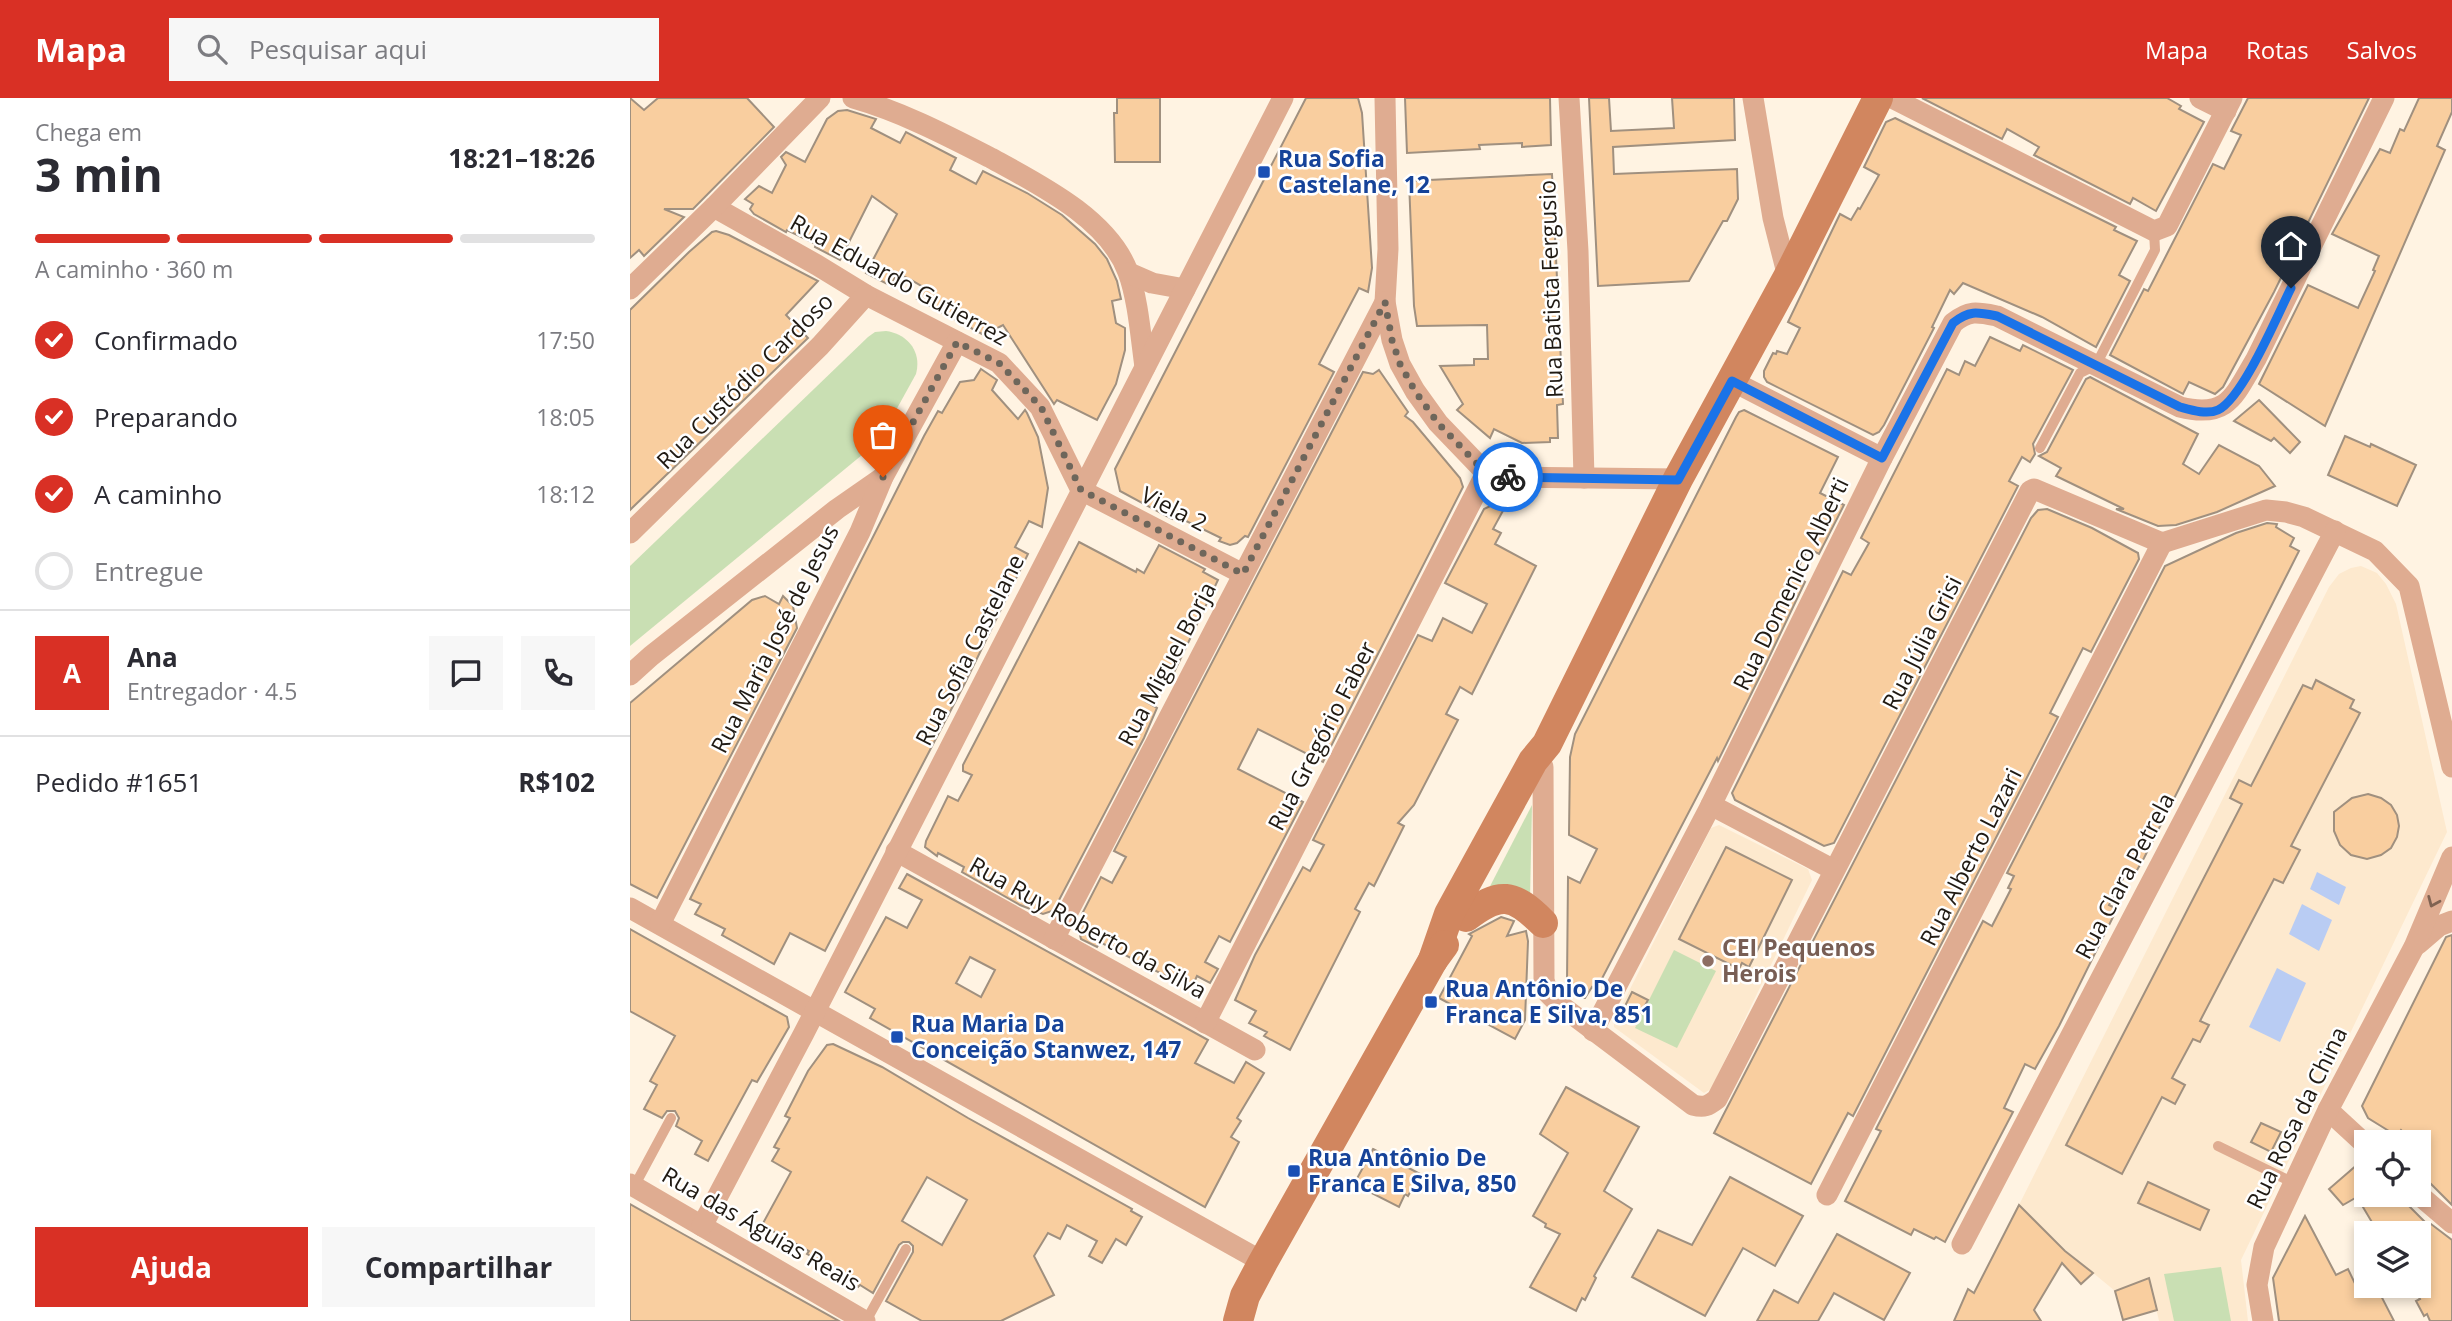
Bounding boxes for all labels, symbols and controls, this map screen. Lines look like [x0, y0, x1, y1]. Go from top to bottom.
search box [169, 18, 659, 81]
text: Mapa [35, 27, 127, 72]
icon: search [193, 30, 231, 68]
text: Pesquisar aqui [249, 31, 427, 67]
text: Mapa [2145, 33, 2208, 66]
text: Rotas [2246, 33, 2309, 66]
text: Salvos [2347, 33, 2417, 66]
text: Chega em [35, 116, 142, 148]
text: 18:21–18:26 [448, 140, 595, 176]
place label: Rua Sofia Castelane, 12 [1278, 142, 1430, 200]
text: 3 min [35, 143, 163, 205]
marker: Rua Sofia Castelane, 12 [1256, 164, 1272, 180]
street label: Rua Batista Fergusio [1530, 180, 1570, 399]
street label: Rua Eduardo Gutierrez [785, 206, 1014, 352]
pin [2261, 216, 2321, 288]
icon: home [2272, 227, 2310, 265]
text: A caminho · 360 m [35, 253, 233, 285]
street label: Rua Custódio Cardoso [649, 285, 840, 476]
icon: check [35, 321, 73, 359]
text: Confirmado [94, 322, 238, 358]
text: 17:50 [536, 324, 595, 356]
icon: check [35, 398, 73, 436]
text: Preparando [94, 399, 238, 435]
text: 18:05 [536, 401, 595, 433]
pin [853, 405, 913, 477]
icon: bag [864, 416, 902, 454]
courier [1473, 442, 1543, 512]
icon: bike [1489, 458, 1527, 496]
street label: Rua Domenico Alberti [1725, 472, 1856, 695]
icon: check [35, 475, 73, 513]
text: A caminho [94, 476, 222, 512]
text: 18:12 [536, 478, 595, 510]
street label: Viela 2 [1136, 478, 1213, 538]
street label: Rua Maria José de Jesus [703, 519, 846, 758]
street label: Rua Sofia Castelane [907, 548, 1031, 751]
text: Entregue [94, 553, 204, 589]
street label: Rua Júlia Grisi [1874, 570, 1969, 715]
street label: Rua Miguel Borja [1109, 576, 1223, 751]
street label: Rua Gregório Faber [1260, 635, 1383, 836]
button: chat [429, 636, 503, 710]
button: phone [521, 636, 595, 710]
text: Ana [127, 639, 178, 675]
text: A [63, 655, 81, 691]
text: Entregador · 4.5 [127, 675, 297, 707]
street label: Rua Alberto Lazari [1912, 762, 2029, 951]
text: Pedido #1651 [35, 764, 202, 800]
text: R$102 [518, 764, 595, 800]
street label: Rua Clara Petrela [2067, 787, 2181, 964]
street label: Rua Ruy Roberto da Silva [964, 849, 1213, 1006]
one-way arrow [2427, 895, 2441, 907]
place label: CEI Pequenos Herois [1722, 931, 1875, 989]
marker: CEI Pequenos Herois [1700, 953, 1716, 969]
place label: Rua Antônio De Franca E Silva, 851 [1445, 972, 1653, 1030]
marker: Rua Antônio De Franca E Silva, 851 [1423, 994, 1439, 1010]
place label: Rua Maria Da Conceição Stanwez, 147 [911, 1007, 1182, 1065]
street label: Rua Rosa da China [2238, 1021, 2354, 1214]
marker: Rua Maria Da Conceição Stanwez, 147 [889, 1029, 905, 1045]
map controls [2354, 1130, 2431, 1298]
button: locate [2354, 1130, 2431, 1207]
place label: Rua Antônio De Franca E Silva, 850 [1308, 1141, 1516, 1199]
street label: Rua das Águias Reais [656, 1158, 867, 1298]
marker: Rua Antônio De Franca E Silva, 850 [1286, 1163, 1302, 1179]
button: layers [2354, 1221, 2431, 1298]
button: Ajuda [35, 1227, 308, 1307]
button: Compartilhar [322, 1227, 595, 1307]

